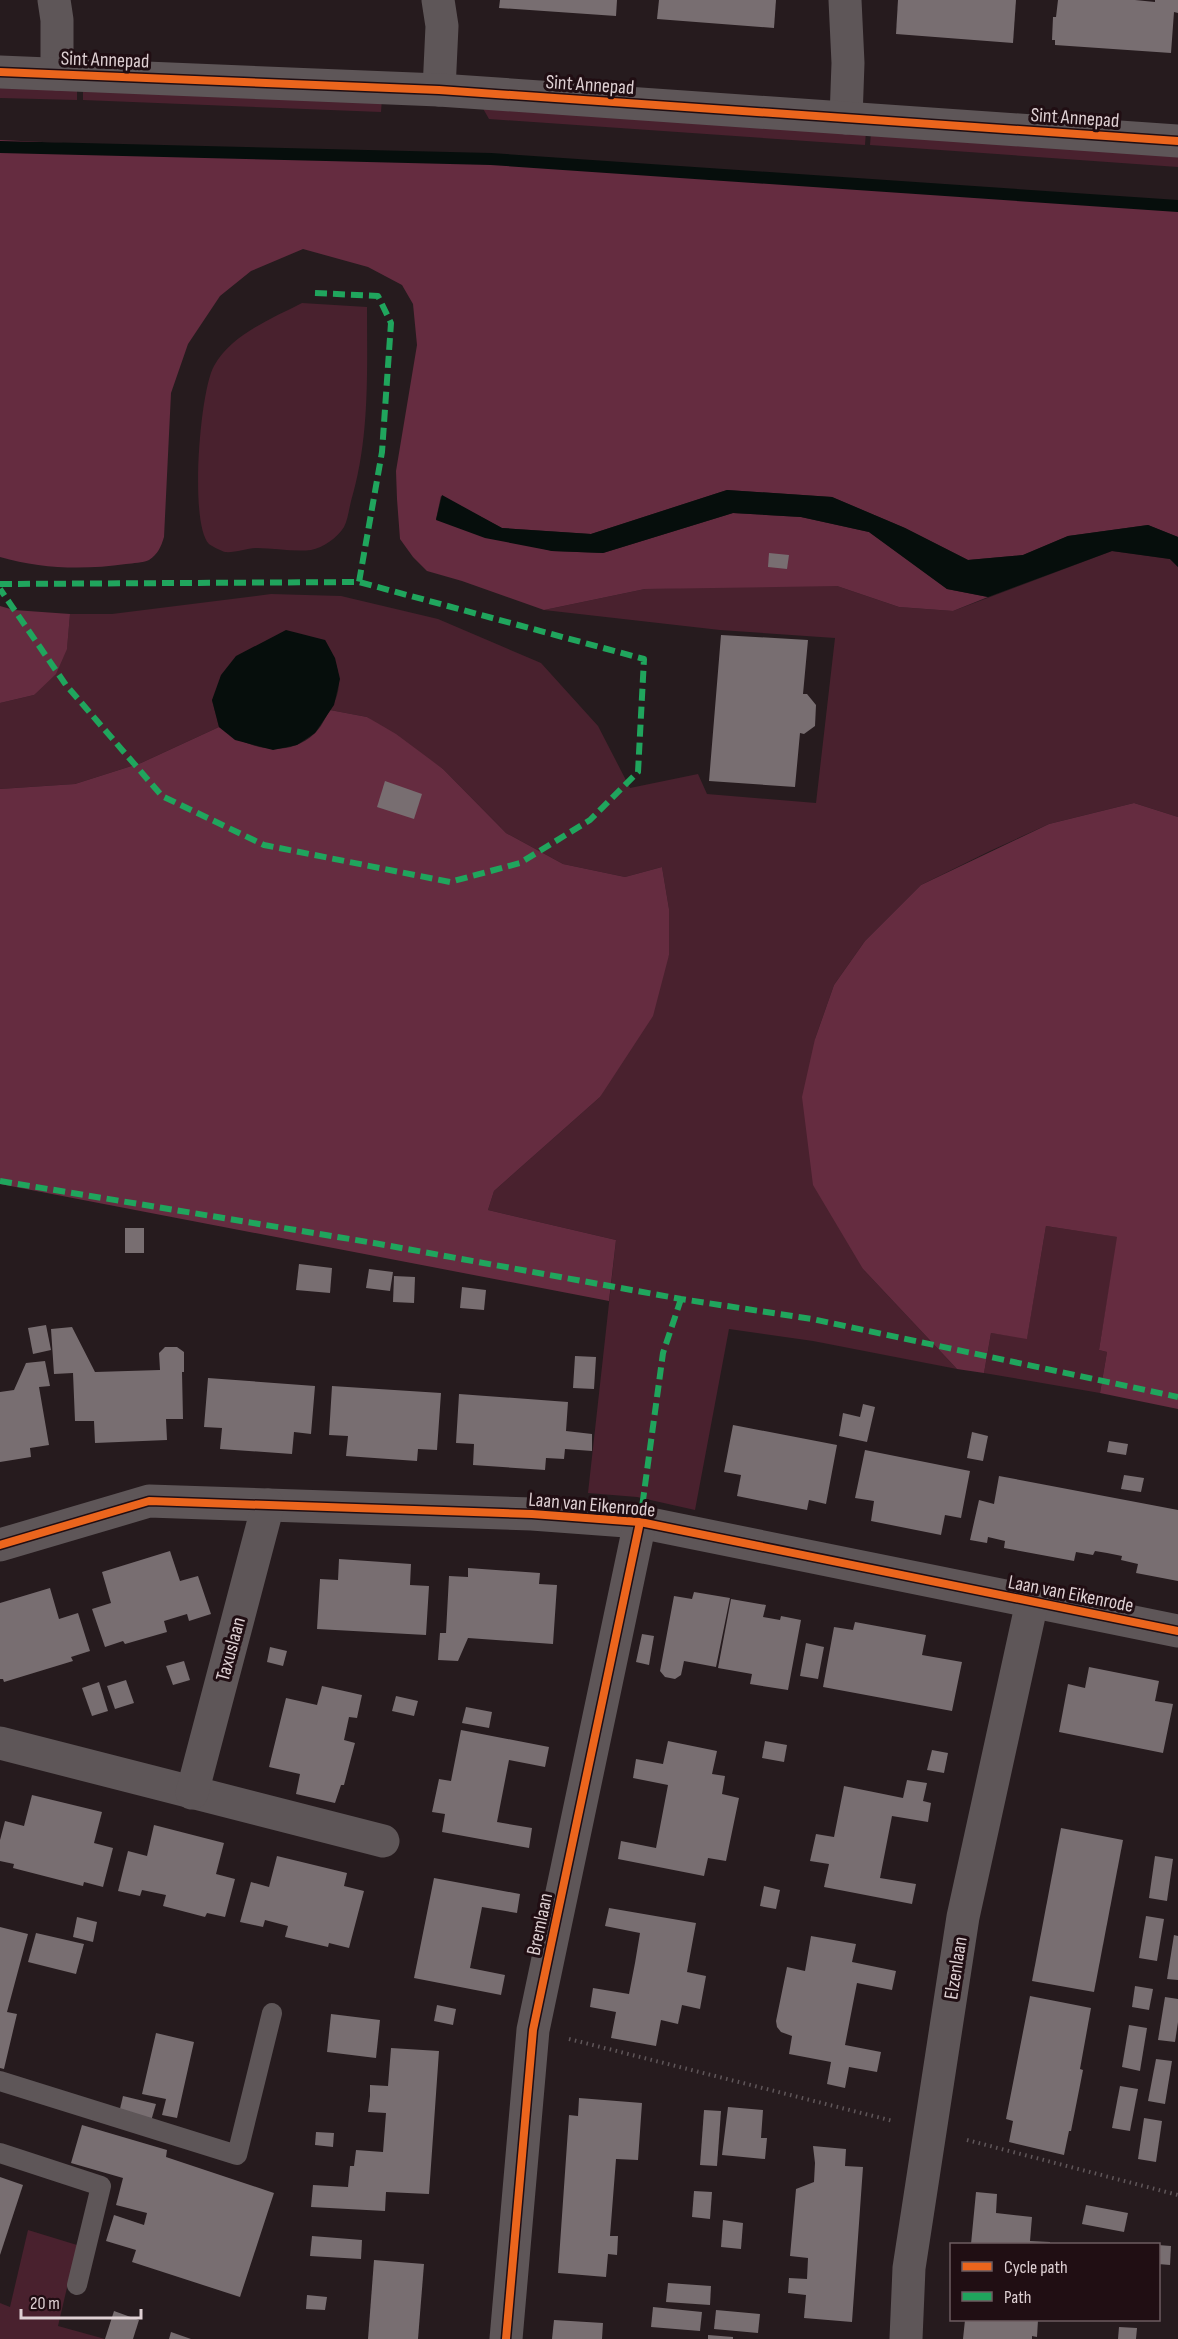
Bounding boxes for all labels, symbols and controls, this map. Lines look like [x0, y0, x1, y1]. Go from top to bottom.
street label: Sint Annepad [60, 46, 150, 74]
street label: Sint Annepad [545, 70, 635, 100]
street label: Sint Annepad [1030, 103, 1120, 133]
street label: Laan van Eikenrode [527, 1487, 656, 1523]
street label: Laan van Eikenrode [1006, 1570, 1136, 1618]
street label: Taxuslaan [211, 1615, 251, 1684]
street label: Bremlaan [522, 1891, 558, 1957]
street label: Elzenlaan [939, 1935, 973, 2001]
legend [950, 2243, 1160, 2321]
text: Cycle path [1004, 2257, 1068, 2278]
scale bar [21, 2282, 141, 2320]
text: Path [1004, 2287, 1032, 2308]
text: 20 m [30, 2293, 60, 2314]

